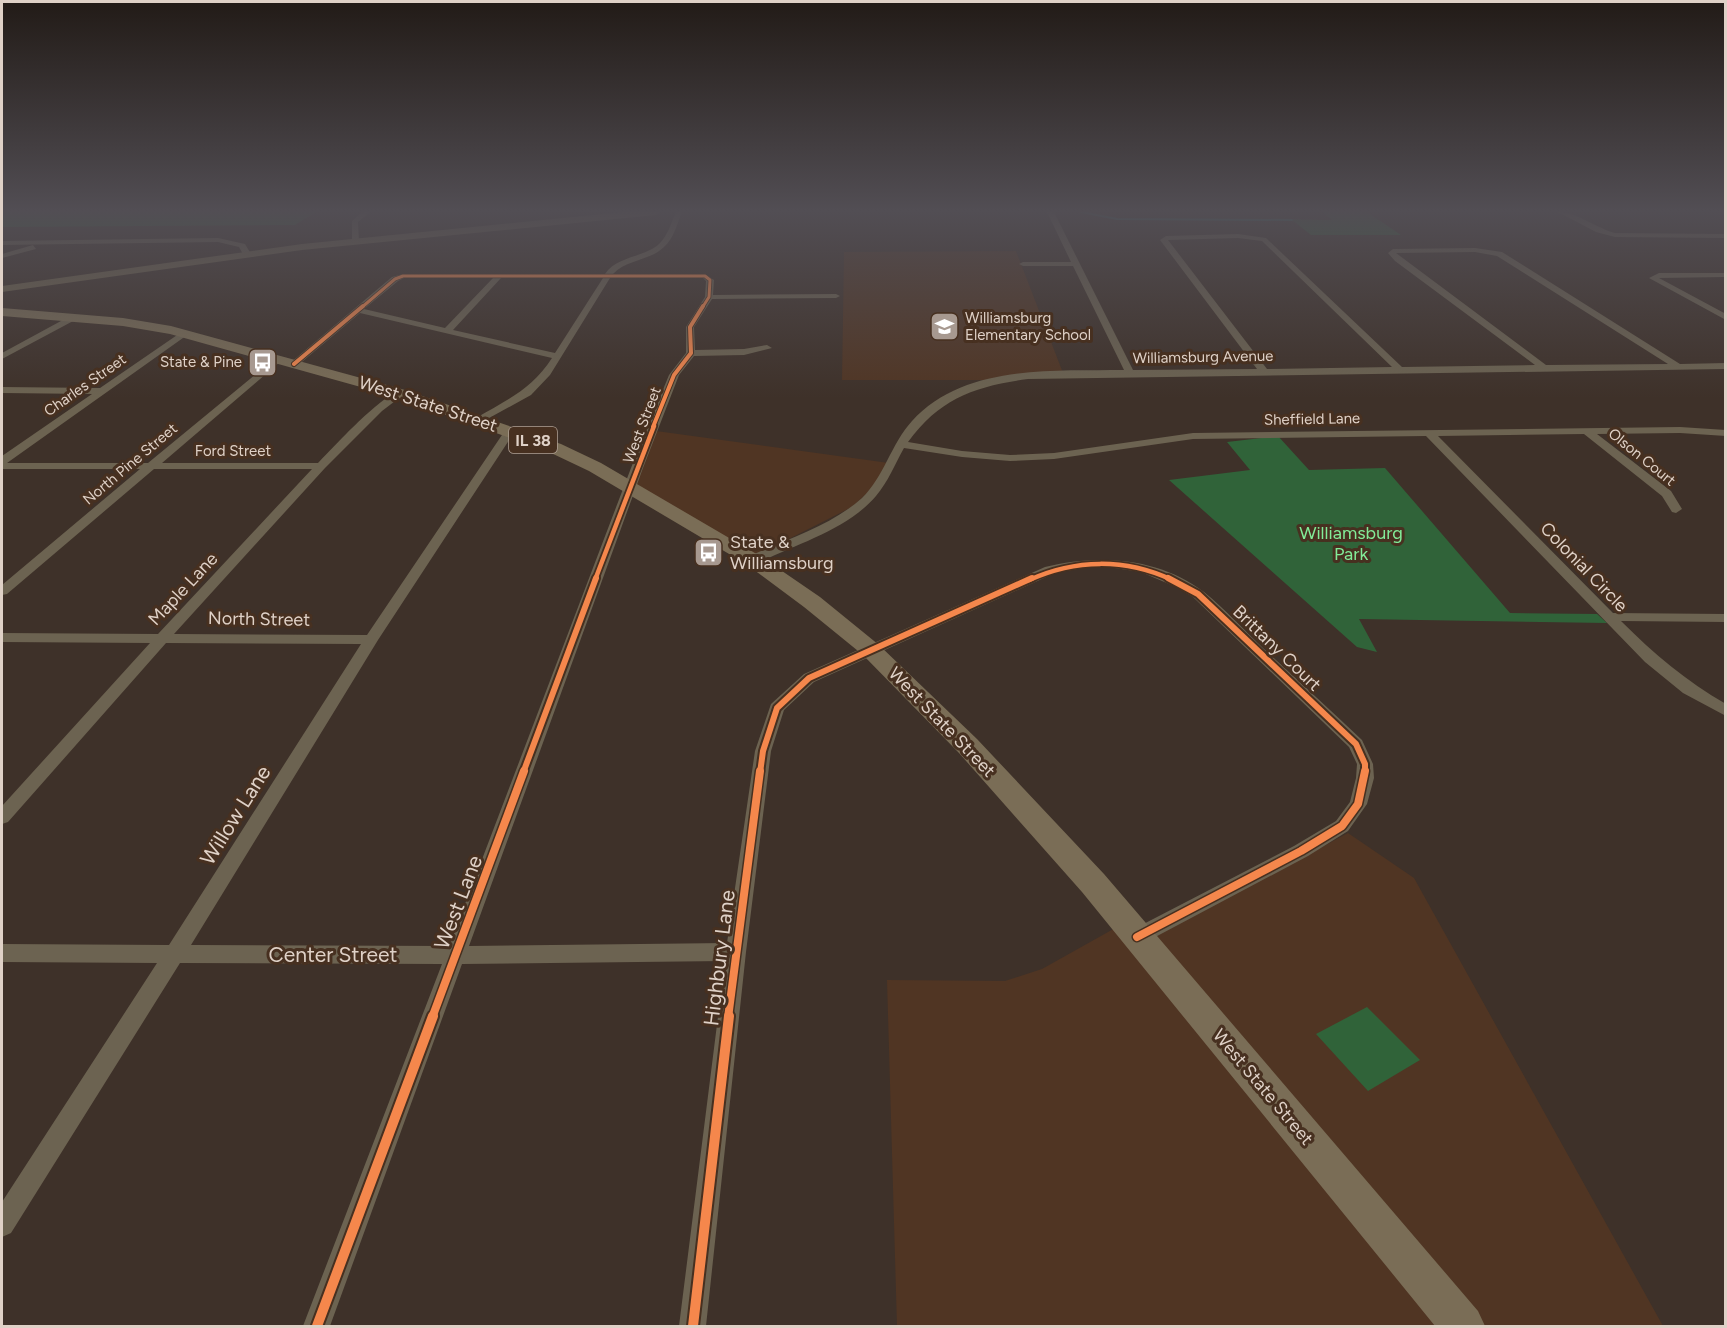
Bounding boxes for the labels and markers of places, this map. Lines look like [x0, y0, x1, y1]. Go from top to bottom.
place label: Williamsburg Elementary School [965, 309, 1091, 344]
school or university icon: Williamsburg Elementary School [928, 311, 960, 343]
bus stop icon: State & Pine [247, 346, 279, 378]
place label: State & Pine [160, 353, 242, 371]
place label: State & Williamsburg [730, 531, 834, 574]
bus stop icon: State & Williamsburg [693, 536, 725, 568]

